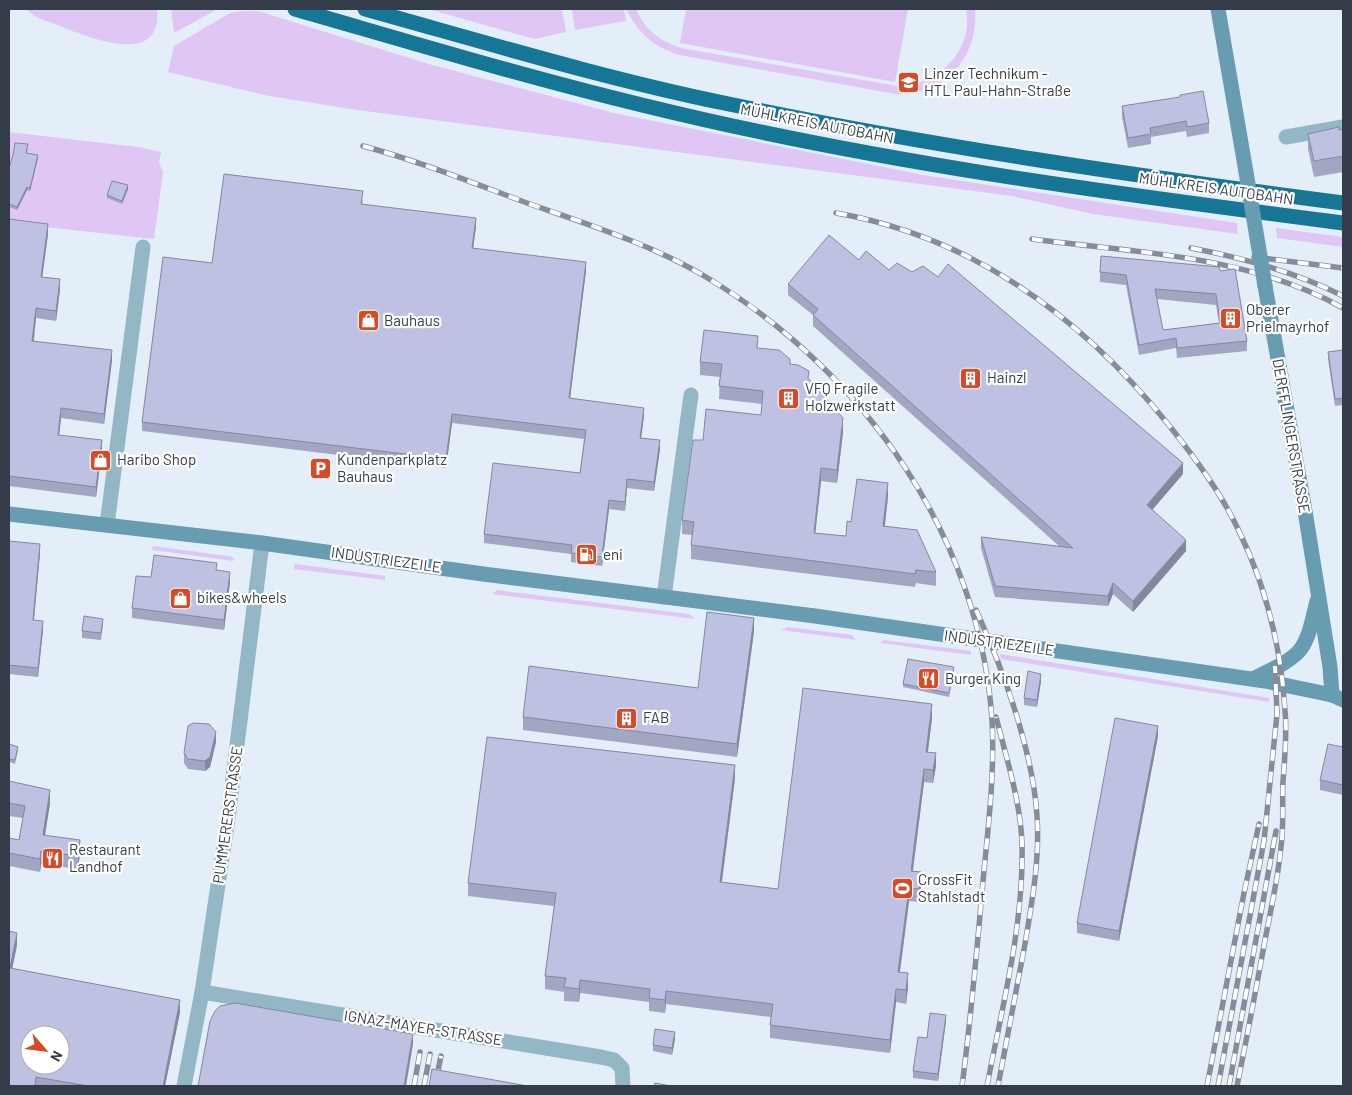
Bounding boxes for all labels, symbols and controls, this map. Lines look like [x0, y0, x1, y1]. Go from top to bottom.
place label: Linzer Technikum - HTL Paul-Hahn-Straße [924, 64, 1071, 99]
school or university icon: Linzer Technikum - HTL Paul-Hahn-Straße [896, 71, 920, 95]
street label: MÜHLKREIS AUTOBAHN [739, 99, 895, 147]
street label: MÜHLKREIS AUTOBAHN [1138, 168, 1295, 208]
place label: Oberer Prielmayrhof [1246, 300, 1329, 335]
building icon: Oberer Prielmayrhof [1218, 307, 1242, 331]
shop icon: Bauhaus [356, 309, 380, 333]
place label: Bauhaus [384, 311, 440, 329]
street label: DERFFLINGERSTRASSE [1270, 357, 1314, 514]
building icon: Hainzl [959, 366, 983, 390]
place label: Hainzl [987, 368, 1027, 386]
place label: VFQ Fragile Holzwerkstatt [805, 379, 896, 414]
building icon: VFQ Fragile Holzwerkstatt [777, 386, 801, 410]
shop icon: Haribo Shop [89, 448, 113, 472]
place label: Haribo Shop [117, 450, 196, 468]
place label: Kundenparkplatz Bauhaus [337, 450, 447, 485]
parking icon: Kundenparkplatz Bauhaus [309, 457, 333, 481]
street label: INDUSTRIEZEILE [330, 542, 442, 576]
fuel station icon: eni [575, 543, 599, 567]
place label: eni [603, 545, 623, 563]
shop icon: bikes&wheels [169, 586, 193, 610]
place label: bikes&wheels [197, 588, 287, 606]
street label: INDUSTRIEZEILE [943, 625, 1055, 659]
restaurant icon: Burger King [917, 667, 941, 691]
place label: Burger King [945, 669, 1021, 687]
building icon: FAB [615, 706, 639, 730]
place label: FAB [643, 708, 669, 726]
street label: PUMMERERSTRASSE [208, 745, 246, 885]
place label: Restaurant Landhof [69, 840, 141, 875]
restaurant icon: Restaurant Landhof [41, 847, 65, 871]
place label: CrossFit Stahlstadt [918, 870, 985, 905]
sports icon: CrossFit Stahlstadt [890, 877, 914, 901]
street label: IGNAZ-MAYER-STRASSE [343, 1006, 503, 1048]
north arrow [20, 1025, 70, 1075]
text: N [47, 1048, 67, 1064]

